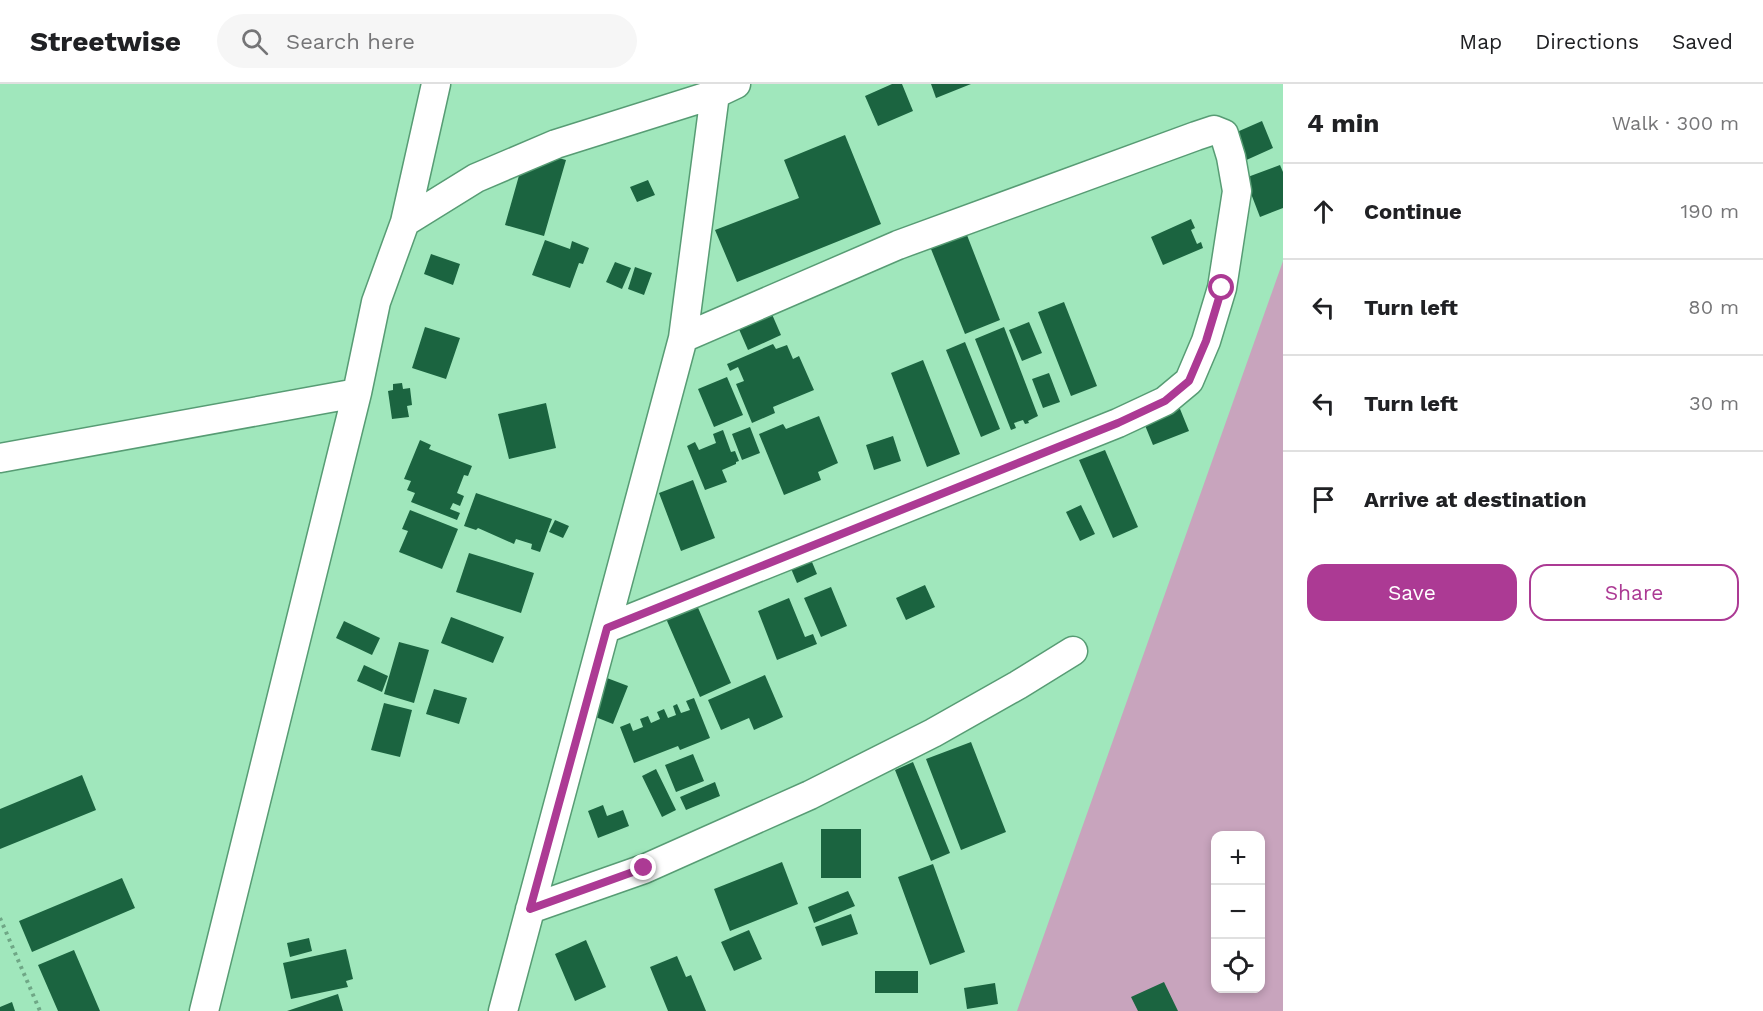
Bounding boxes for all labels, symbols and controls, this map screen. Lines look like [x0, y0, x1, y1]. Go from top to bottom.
search box [217, 14, 637, 68]
text: Streetwise [30, 25, 181, 58]
icon: search [238, 25, 271, 58]
text: Search here [286, 29, 415, 54]
text: Map [1459, 29, 1502, 54]
text: Directions [1535, 29, 1639, 54]
text: Saved [1672, 29, 1733, 54]
text: 4 min [1307, 108, 1379, 138]
text: Walk · 300 m [1612, 111, 1739, 135]
icon: ahead [1307, 195, 1340, 228]
text: Continue [1364, 199, 1462, 224]
text: 190 m [1681, 199, 1739, 223]
route start [1208, 274, 1234, 300]
icon: left [1307, 291, 1340, 324]
text: Turn left [1364, 295, 1458, 320]
text: 80 m [1688, 295, 1739, 319]
icon: left [1307, 387, 1340, 420]
text: Turn left [1364, 391, 1458, 416]
text: 30 m [1689, 391, 1739, 415]
icon: arrive [1307, 483, 1340, 516]
text: Arrive at destination [1364, 487, 1587, 512]
button: Save [1307, 564, 1517, 621]
button: Share [1529, 564, 1739, 621]
map controls [1211, 831, 1265, 993]
button: + [1211, 831, 1265, 885]
route end [630, 854, 656, 880]
button: − [1211, 885, 1265, 939]
button: locate [1211, 939, 1265, 993]

